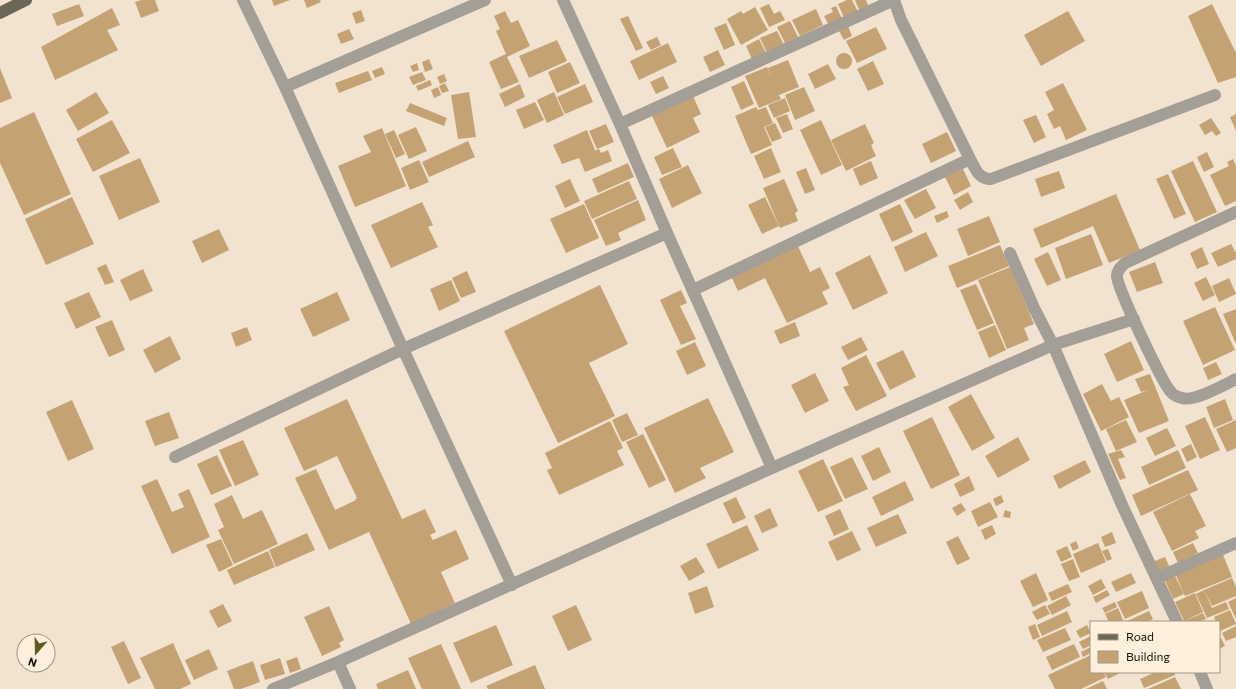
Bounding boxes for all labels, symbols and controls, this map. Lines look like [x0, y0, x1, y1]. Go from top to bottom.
legend [1090, 621, 1220, 673]
text: Road [1126, 629, 1154, 643]
north arrow [16, 633, 56, 673]
text: Building [1126, 649, 1170, 663]
text: N [26, 655, 39, 670]

